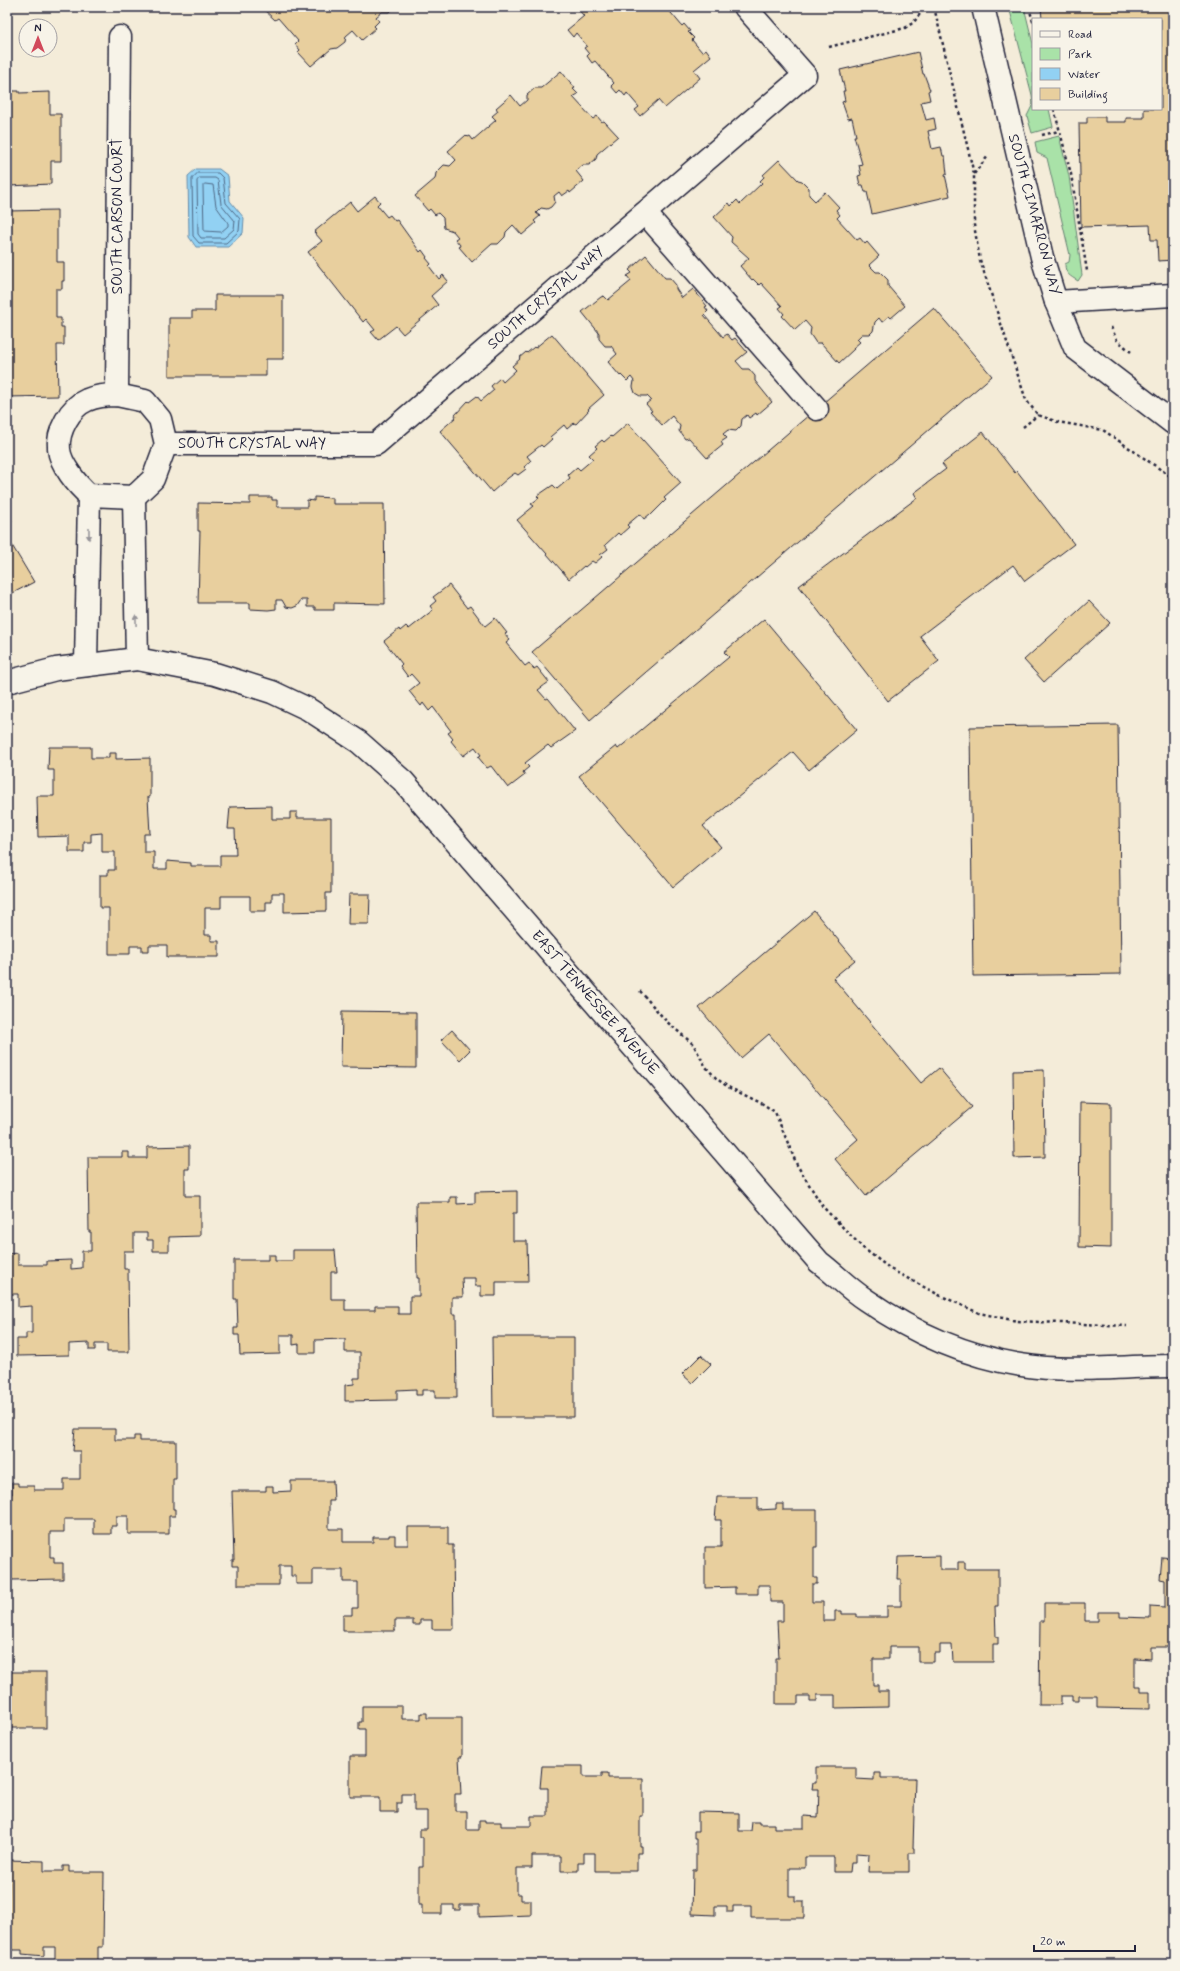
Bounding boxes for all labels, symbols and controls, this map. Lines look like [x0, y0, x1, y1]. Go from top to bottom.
north arrow [18, 18, 58, 58]
legend [1032, 18, 1162, 110]
text: N [34, 22, 42, 36]
text: Road [1068, 27, 1092, 43]
text: Park [1068, 47, 1092, 63]
text: Water [1068, 67, 1100, 83]
text: Building [1068, 87, 1108, 104]
street label: SOUTH CIMARRON WAY [1003, 132, 1065, 298]
street label: SOUTH CARSON COURT [108, 137, 128, 294]
street label: SOUTH CRYSTAL WAY [484, 242, 608, 354]
street label: SOUTH CRYSTAL WAY [178, 434, 326, 454]
one-way arrow [86, 528, 92, 541]
one-way arrow [133, 613, 139, 626]
street label: EAST TENNESSEE AVENUE [527, 926, 664, 1080]
scale bar [1034, 1927, 1135, 1953]
text: 20 m [1040, 1934, 1066, 1950]

